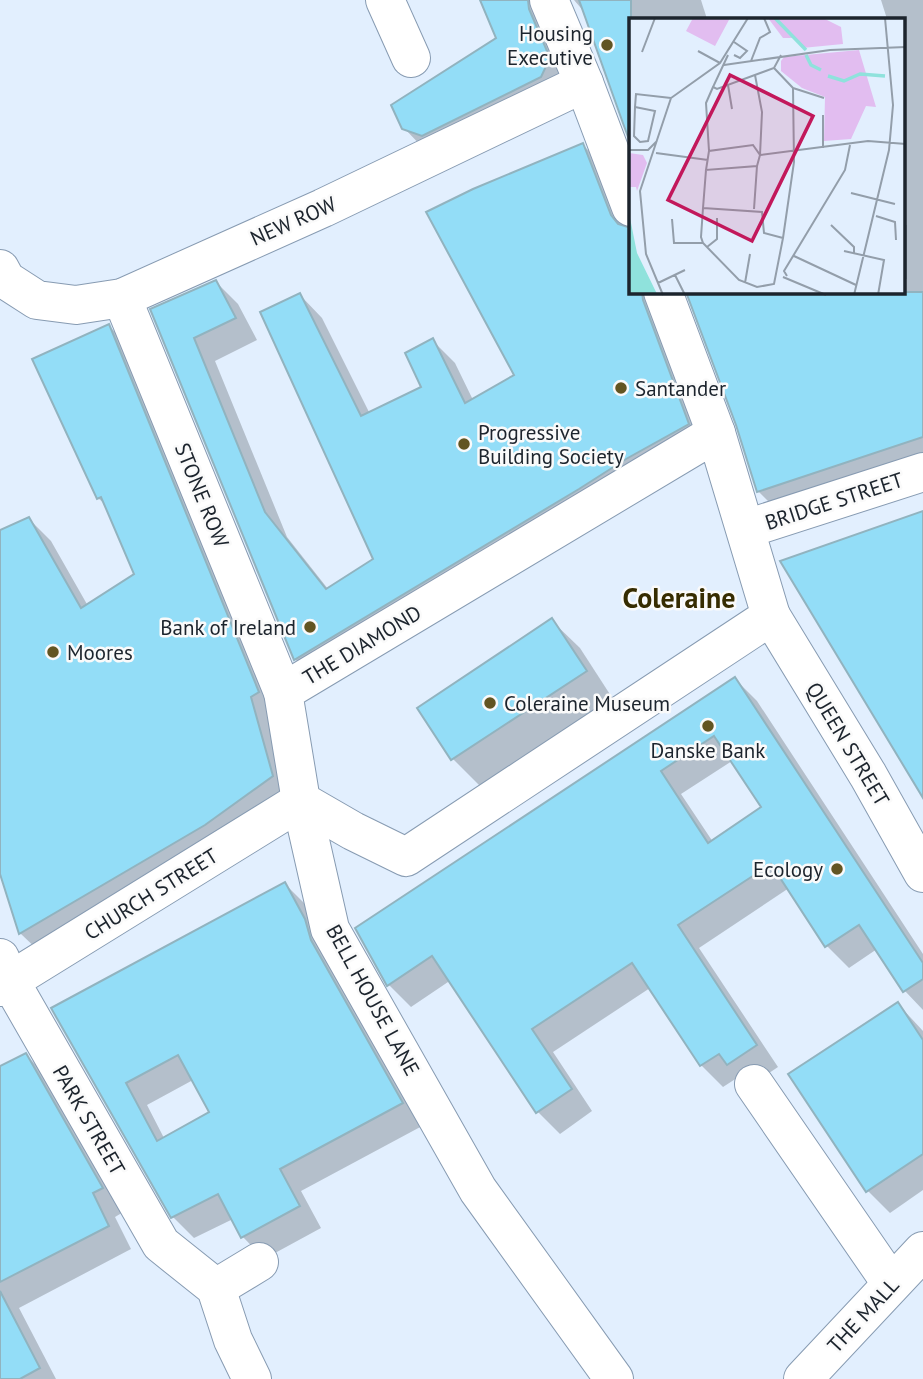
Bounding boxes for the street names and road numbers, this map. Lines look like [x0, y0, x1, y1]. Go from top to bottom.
street label: NEW ROW [246, 190, 341, 252]
street label: STONE ROW [169, 439, 235, 552]
street label: BRIDGE STREET [761, 466, 907, 536]
street label: THE DIAMOND [298, 599, 426, 691]
street label: QUEEN STREET [800, 677, 896, 811]
street label: CHURCH STREET [79, 842, 223, 946]
street label: BELL HOUSE LANE [320, 920, 426, 1080]
street label: PARK STREET [47, 1060, 131, 1180]
street label: THE MALL [821, 1272, 905, 1358]

